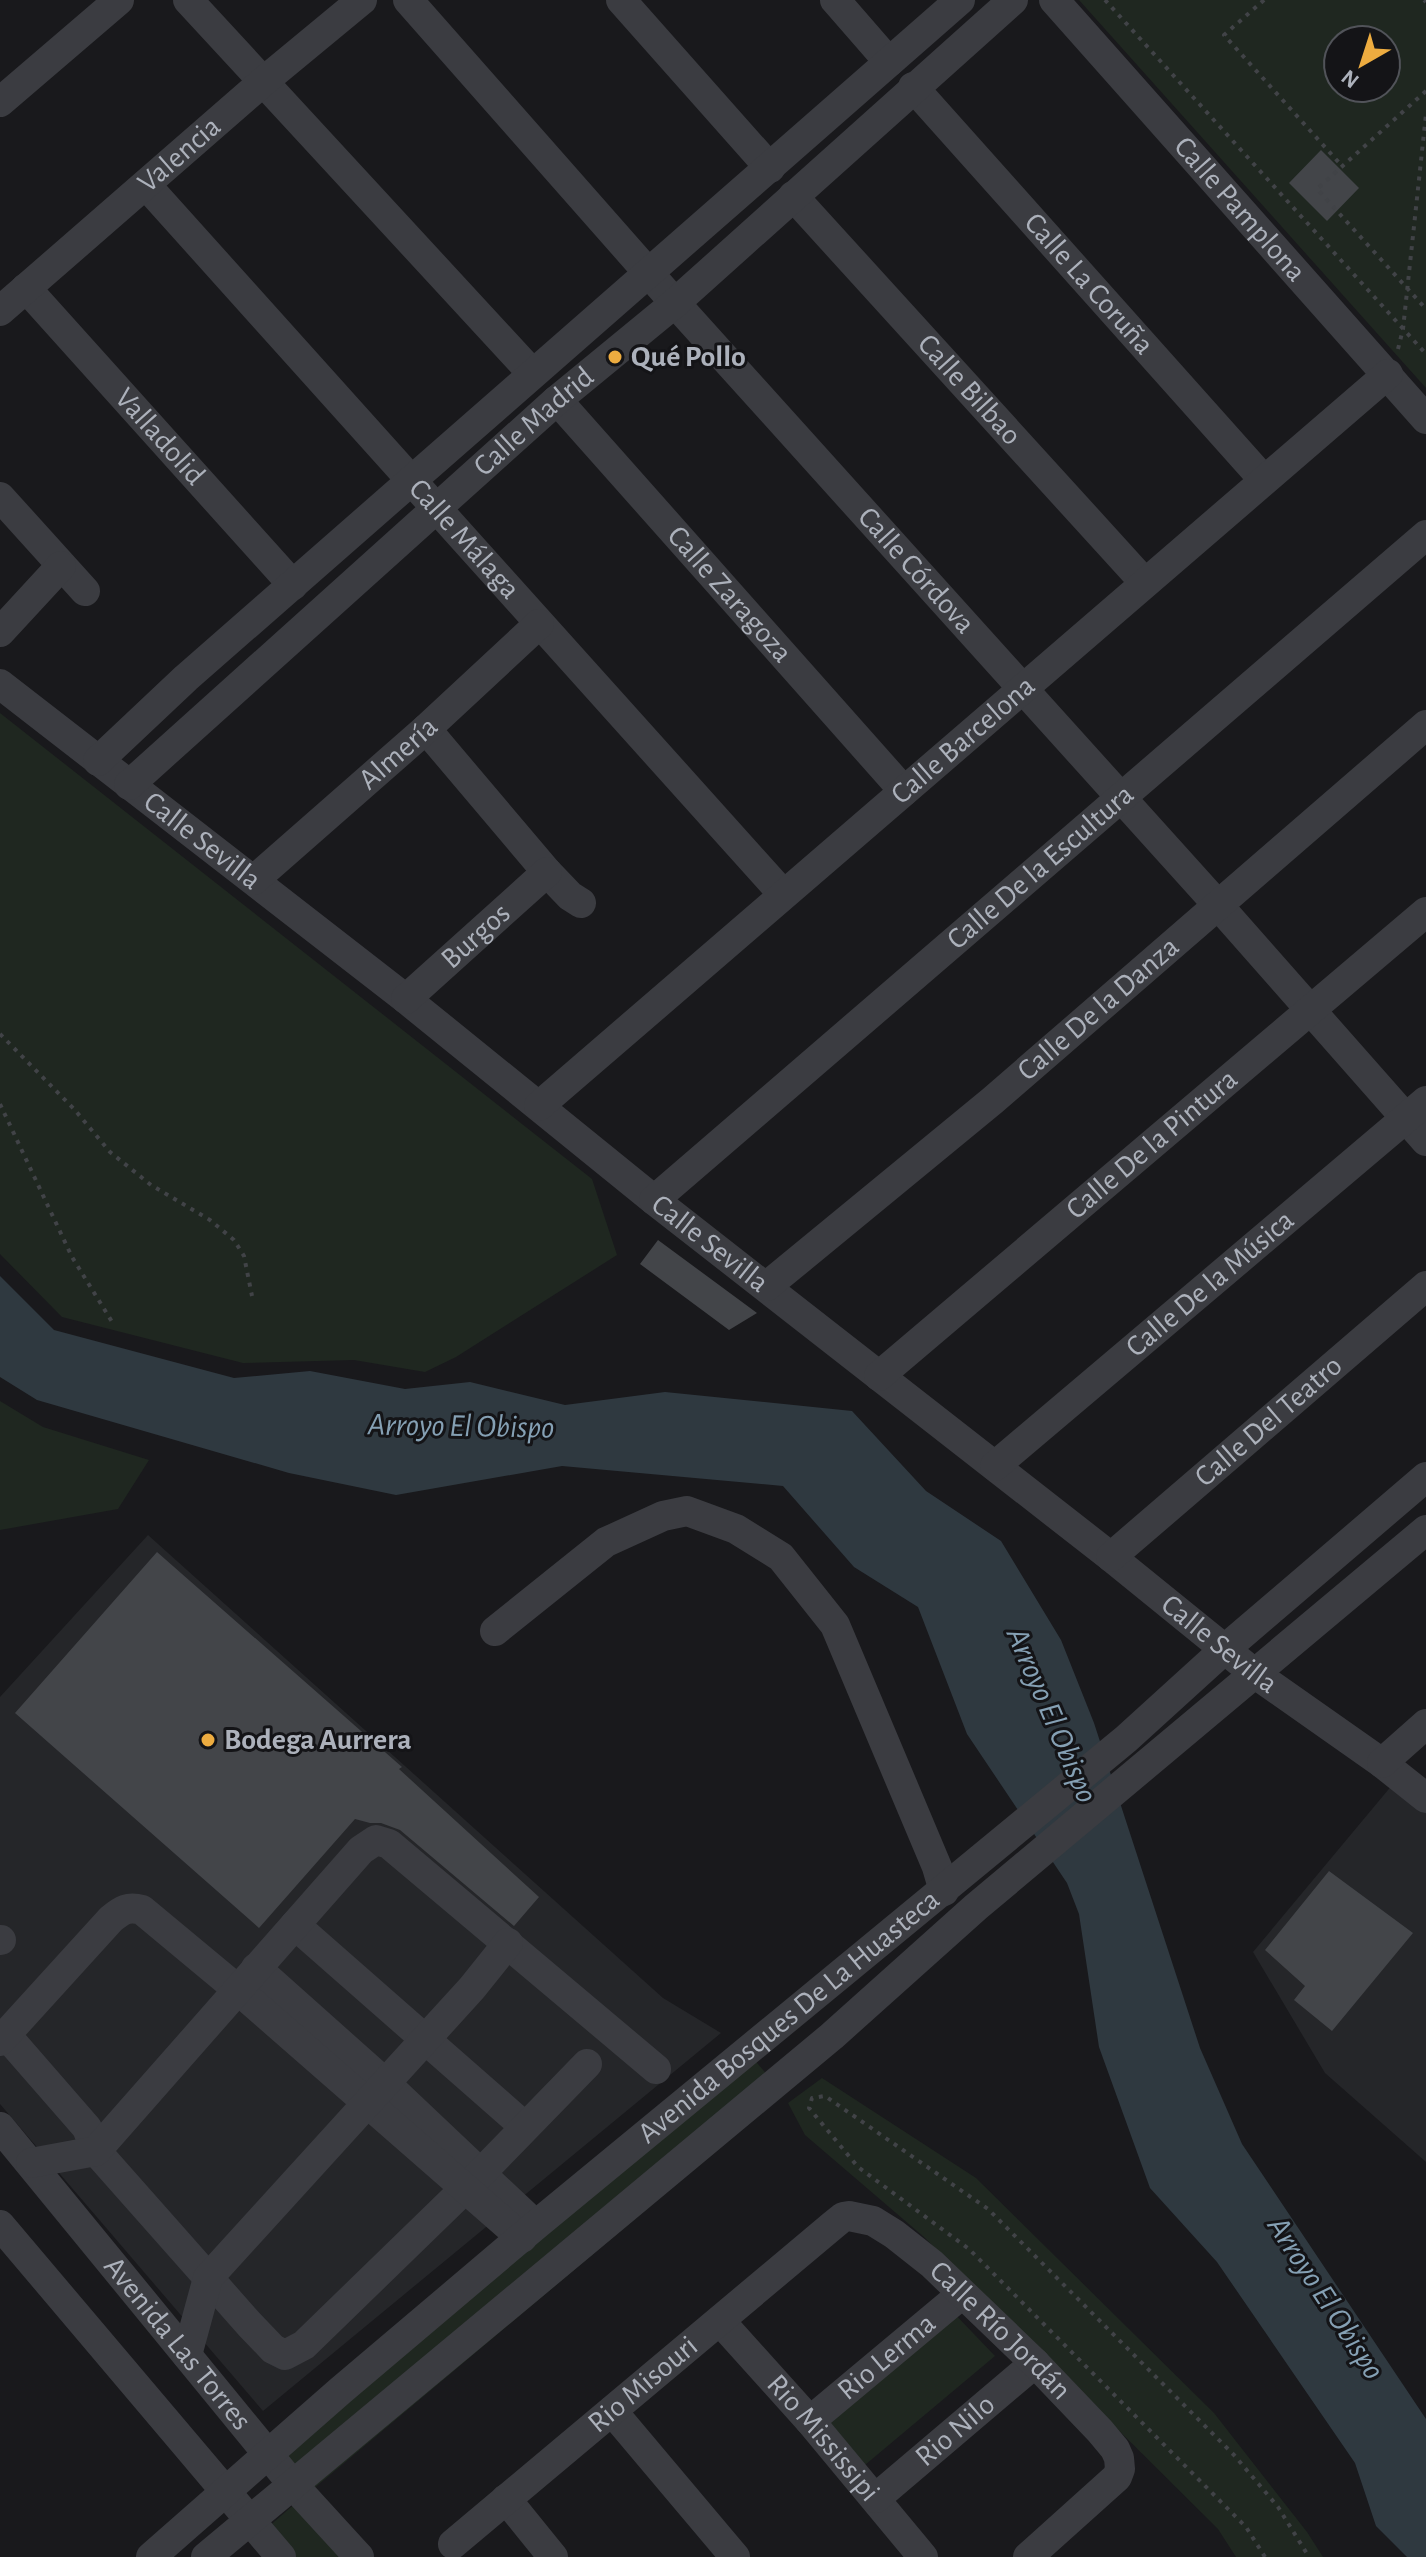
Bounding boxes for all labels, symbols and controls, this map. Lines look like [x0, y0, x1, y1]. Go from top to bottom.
north arrow [1322, 24, 1402, 104]
text: N [1337, 65, 1363, 92]
street label: Valencia [132, 111, 226, 198]
street label: Calle Pamplona [1168, 131, 1312, 287]
street label: Calle La Coruña [1018, 208, 1159, 360]
street label: Calle Bilbao [912, 329, 1027, 451]
place label: Qué Pollo [631, 342, 746, 372]
marker: Qué Pollo [606, 348, 624, 366]
street label: Calle Madrid [468, 361, 599, 482]
street label: Valladolid [109, 383, 210, 491]
street label: Calle Málaga [403, 473, 525, 605]
street label: Calle Córdova [852, 502, 980, 639]
street label: Calle Zaragoza [662, 521, 798, 668]
street label: Calle Barcelona [886, 670, 1041, 810]
street label: Almería [353, 711, 443, 795]
street label: Calle De la Escultura [941, 779, 1139, 955]
street label: Calle Sevilla [138, 786, 266, 895]
street label: Burgos [436, 898, 516, 974]
street label: Calle De la Danza [1012, 931, 1185, 1086]
street label: Calle De la Pintura [1061, 1064, 1243, 1225]
street label: Calle Sevilla [646, 1189, 774, 1298]
street label: Calle De la Música [1121, 1205, 1300, 1363]
street label: Calle Del Teatro [1189, 1350, 1348, 1492]
water label: Arroyo El Obispo [366, 1408, 555, 1445]
street label: Calle Sevilla [1155, 1589, 1283, 1699]
water label: Arroyo El Obispo [999, 1622, 1103, 1808]
place label: Bodega Aurrera [224, 1725, 412, 1755]
marker: Bodega Aurrera [199, 1731, 217, 1749]
street label: Avenida Bosques De La Huasteca [633, 1884, 945, 2149]
water label: Arroyo El Obispo [1260, 2210, 1390, 2386]
street label: Avenida Las Torres [98, 2251, 257, 2436]
street label: Calle Río Jordán [924, 2255, 1077, 2406]
street label: Rio Lerma [832, 2308, 941, 2406]
street label: Rio Misouri [583, 2331, 703, 2439]
street label: Rio Mississipi [761, 2369, 885, 2507]
street label: Rio Nilo [910, 2389, 1001, 2472]

